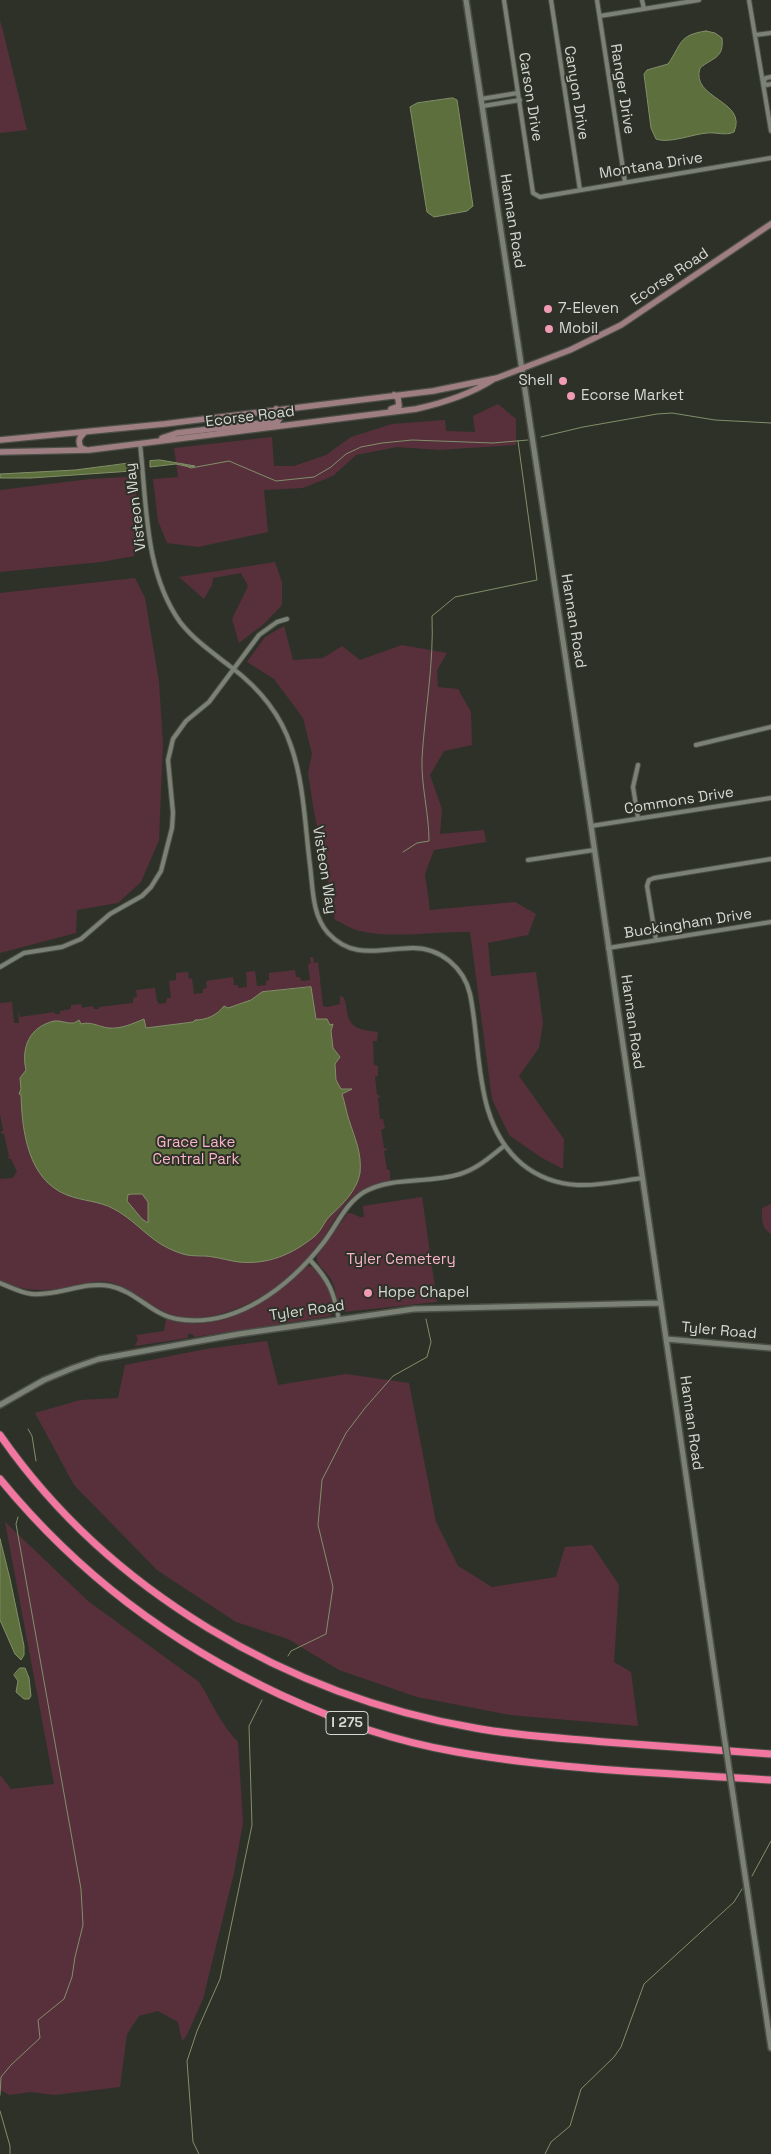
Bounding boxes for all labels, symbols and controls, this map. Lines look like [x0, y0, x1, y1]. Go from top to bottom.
street label: Ranger Drive [606, 43, 638, 135]
street label: Canyon Drive [560, 45, 592, 141]
street label: Carson Drive [514, 51, 546, 143]
street label: Montana Drive [598, 149, 704, 183]
street label: Hannan Road [496, 173, 528, 269]
street label: Ecorse Road [628, 244, 712, 310]
place label: 7-Eleven [558, 300, 619, 318]
marker: 7-Eleven [542, 303, 554, 315]
place label: Mobil [559, 320, 598, 338]
marker: Mobil [543, 323, 555, 335]
place label: Shell [518, 372, 553, 390]
marker: Shell [557, 375, 569, 387]
place label: Ecorse Market [581, 387, 684, 405]
marker: Ecorse Market [565, 390, 577, 402]
street label: Ecorse Road [204, 403, 296, 431]
street label: Visteon Way [122, 462, 150, 552]
street label: Hannan Road [557, 573, 589, 669]
street label: Commons Drive [623, 783, 735, 819]
street label: Visteon Way [308, 825, 340, 915]
street label: Buckingham Drive [623, 905, 753, 943]
street label: Hannan Road [616, 974, 648, 1070]
park label: Grace Lake Central Park [152, 1134, 240, 1169]
park label: Tyler Cemetery [346, 1251, 456, 1269]
place label: Hope Chapel [378, 1284, 469, 1302]
marker: Hope Chapel [362, 1287, 374, 1299]
street label: Tyler Road [268, 1297, 346, 1325]
street label: Tyler Road [680, 1319, 758, 1343]
street label: Hannan Road [675, 1375, 707, 1471]
road number: I 275 [326, 1712, 368, 1735]

